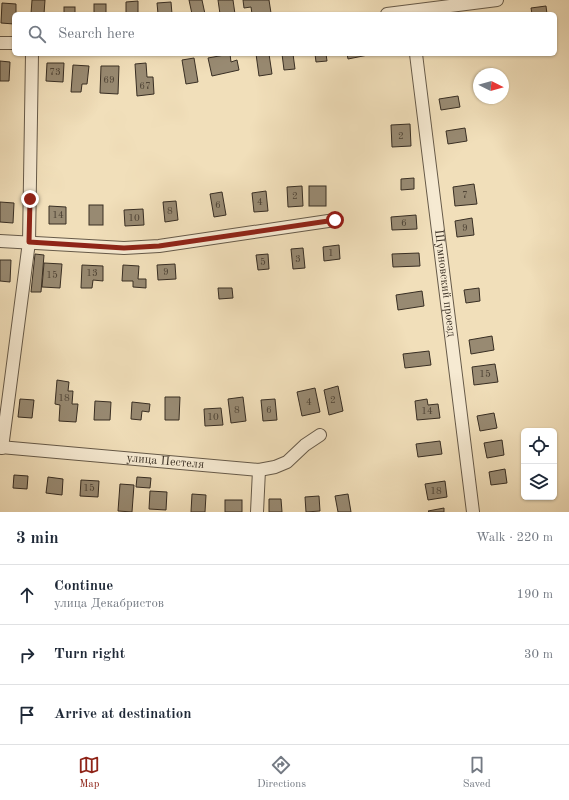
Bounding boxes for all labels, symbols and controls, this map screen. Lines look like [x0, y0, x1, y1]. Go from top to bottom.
search box [12, 12, 557, 56]
icon: search [26, 23, 48, 45]
text: Search here [58, 27, 135, 42]
house number: 73 [49, 67, 61, 77]
north arrow [473, 68, 509, 104]
house number: 69 [103, 75, 115, 85]
house number: 67 [139, 81, 151, 91]
house number: 2 [398, 131, 404, 141]
route end [21, 190, 39, 208]
house number: 7 [462, 190, 468, 200]
house number: 2 [292, 191, 298, 201]
house number: 4 [257, 197, 263, 207]
house number: 6 [215, 200, 221, 210]
house number: 8 [167, 206, 173, 216]
house number: 14 [52, 210, 64, 220]
route start [326, 211, 344, 229]
house number: 10 [128, 213, 140, 223]
house number: 6 [401, 218, 407, 228]
house number: 9 [462, 223, 468, 233]
street label: Шумновский проезд [432, 229, 457, 338]
house number: 1 [328, 248, 334, 258]
house number: 3 [295, 254, 301, 264]
house number: 5 [260, 257, 266, 267]
house number: 9 [163, 267, 169, 277]
house number: 13 [86, 268, 98, 278]
house number: 15 [46, 270, 58, 280]
house number: 15 [479, 369, 491, 379]
house number: 18 [58, 393, 70, 403]
house number: 2 [330, 395, 336, 405]
house number: 4 [306, 397, 312, 407]
house number: 8 [234, 405, 240, 415]
house number: 6 [266, 405, 272, 415]
house number: 14 [421, 406, 433, 416]
house number: 10 [207, 412, 219, 422]
map controls [521, 428, 557, 500]
button: locate [521, 428, 557, 464]
street label: улица Пестеля [126, 452, 205, 471]
button: layers [521, 464, 557, 500]
house number: 15 [83, 483, 95, 493]
house number: 18 [430, 486, 442, 496]
text: 3 min [16, 530, 59, 547]
text: Walk · 220 m [476, 531, 553, 544]
text: Continue [54, 579, 113, 594]
icon: ahead [16, 584, 38, 606]
text: 190 m [516, 588, 553, 601]
text: улица Декабристов [54, 597, 164, 610]
icon: right [16, 644, 38, 666]
text: Turn right [54, 647, 125, 662]
text: 30 m [524, 648, 553, 661]
icon: arrive [16, 704, 38, 726]
text: Arrive at destination [54, 707, 192, 722]
tab: Map [78, 754, 100, 792]
tab: Directions [257, 754, 306, 792]
tab: Saved [463, 754, 491, 792]

